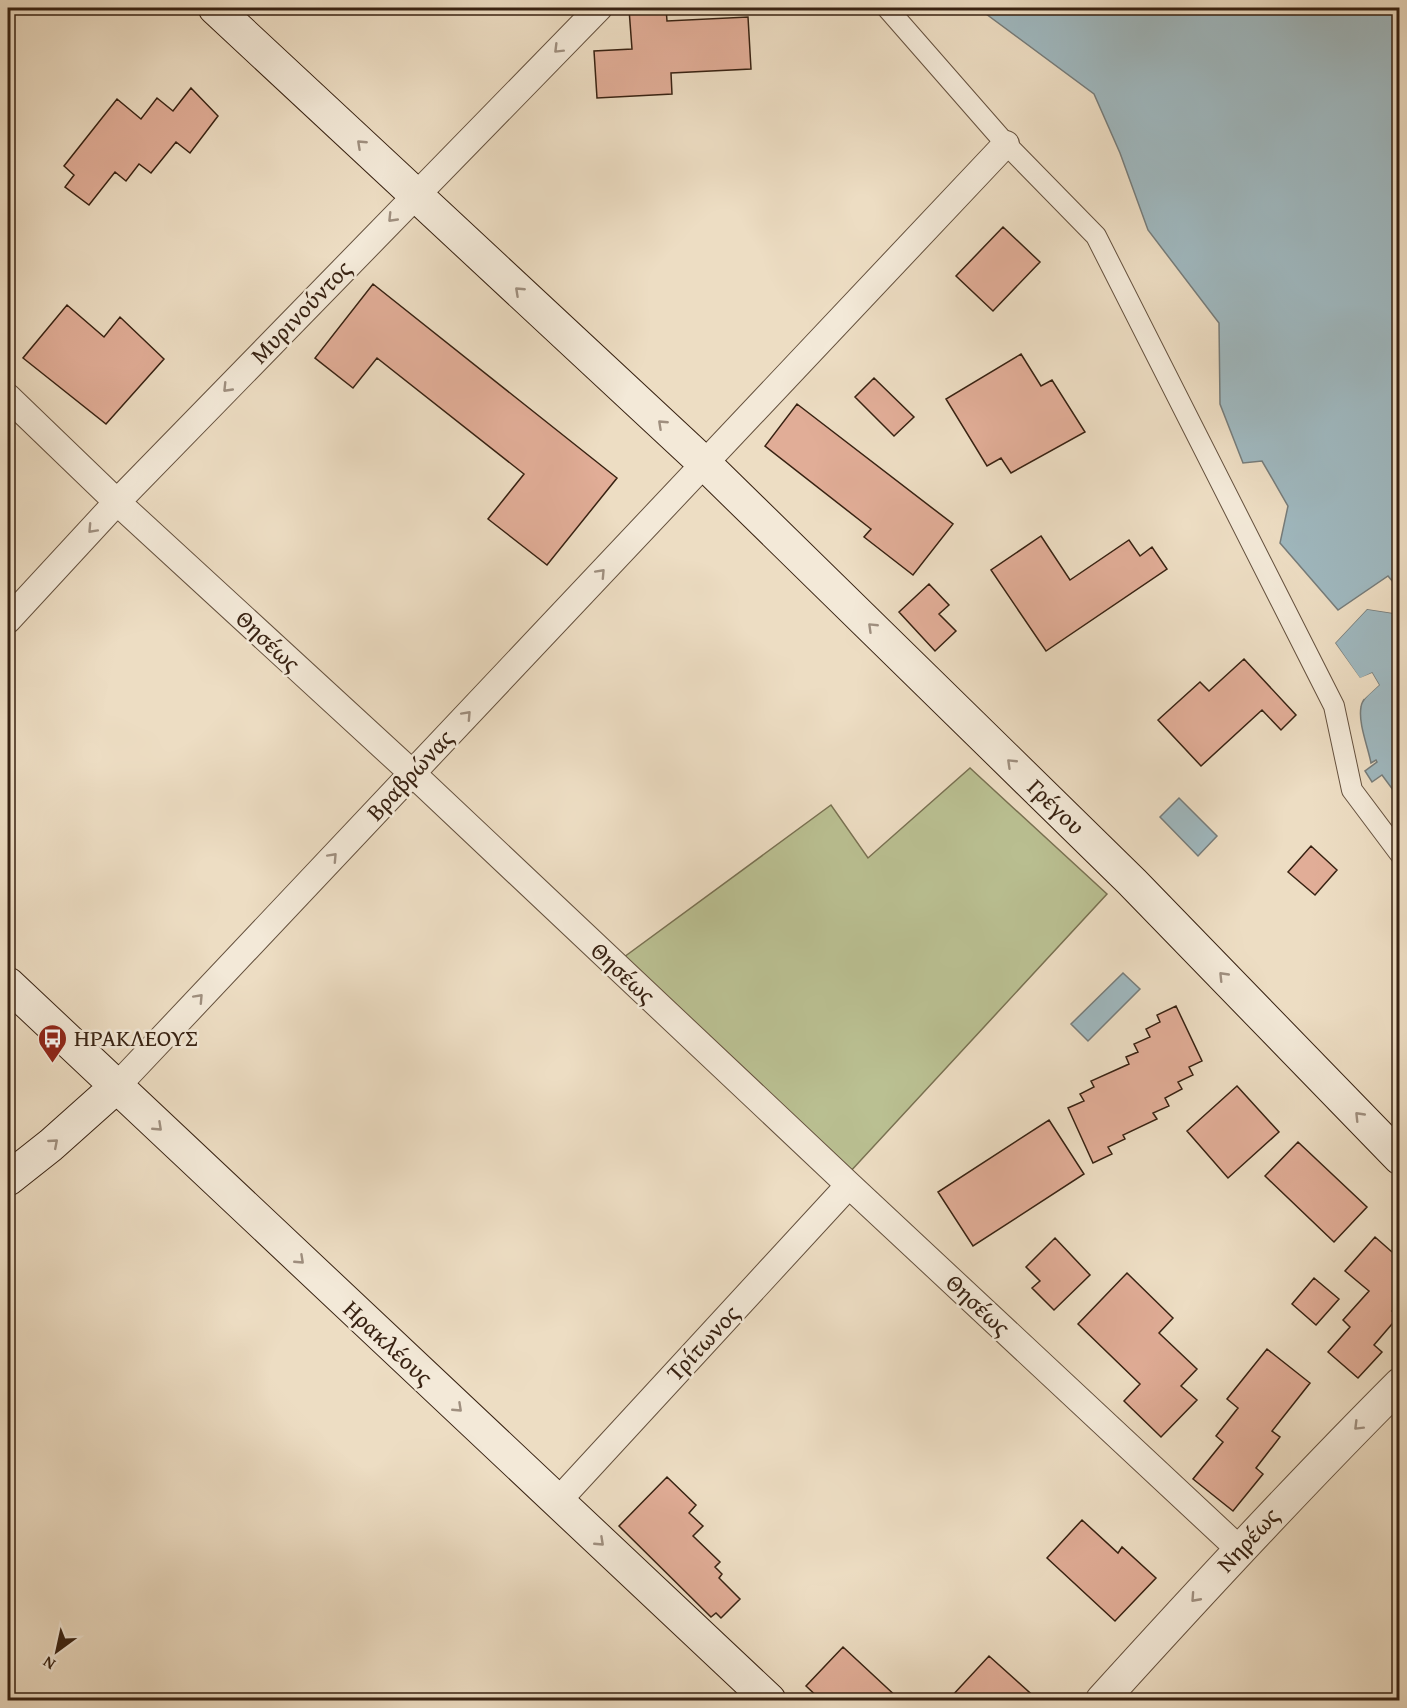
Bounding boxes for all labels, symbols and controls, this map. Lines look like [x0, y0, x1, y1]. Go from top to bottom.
one-way arrow [554, 43, 565, 53]
one-way arrow [357, 140, 368, 151]
one-way arrow [388, 211, 399, 222]
street label: Μυρινούντος [242, 252, 359, 372]
one-way arrow [515, 287, 526, 298]
one-way arrow [223, 381, 234, 392]
one-way arrow [658, 420, 668, 431]
one-way arrow [88, 522, 99, 533]
one-way arrow [594, 570, 605, 580]
street label: Θησέως [228, 601, 309, 680]
one-way arrow [868, 623, 878, 634]
one-way arrow [460, 711, 471, 722]
street label: Βραβρώνας [358, 721, 461, 828]
one-way arrow [1007, 760, 1018, 771]
street label: Γρέγου [1020, 770, 1093, 843]
one-way arrow [326, 853, 337, 863]
street label: Θησέως [583, 933, 664, 1012]
one-way arrow [1219, 972, 1230, 982]
one-way arrow [192, 995, 203, 1005]
place label: ΗΡΑΚΛΕΟΥΣ [74, 1020, 198, 1055]
bus stop icon: ΗΡΑΚΛΕΟΥΣ [37, 1022, 69, 1064]
one-way arrow [1355, 1112, 1366, 1123]
one-way arrow [152, 1120, 162, 1131]
one-way arrow [47, 1139, 58, 1150]
one-way arrow [293, 1253, 304, 1264]
street label: Θησέως [938, 1265, 1019, 1344]
street label: Ηρακλέους [336, 1292, 441, 1393]
street label: Τρίτωνος [658, 1297, 747, 1389]
one-way arrow [451, 1401, 461, 1412]
one-way arrow [1354, 1419, 1365, 1429]
street label: Νηρέως [1208, 1499, 1287, 1580]
one-way arrow [593, 1535, 603, 1546]
one-way arrow [1191, 1591, 1202, 1602]
north arrow [27, 1621, 87, 1681]
text: N [38, 1650, 60, 1677]

